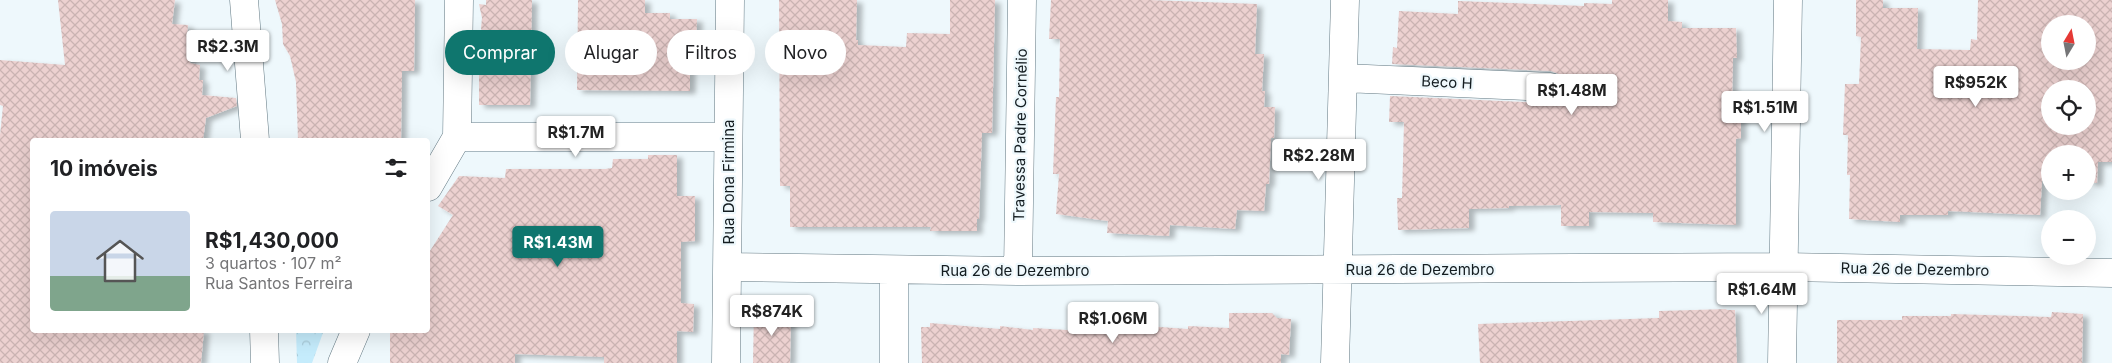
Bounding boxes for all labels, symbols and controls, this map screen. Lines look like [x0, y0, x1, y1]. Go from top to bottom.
north arrow [2041, 15, 2096, 70]
map controls [2041, 15, 2096, 265]
pin: R$2.3M [187, 30, 269, 72]
chip: Comprar [445, 30, 555, 75]
chip: Alugar [565, 30, 657, 75]
chip: Filtros [667, 30, 755, 75]
chip: Novo [765, 30, 846, 75]
text: R$2.3M [197, 36, 259, 56]
street label: Travessa Padre Cornélio [1009, 48, 1031, 222]
pin: R$952K [1935, 66, 2017, 108]
street label: Beco H [1421, 71, 1473, 93]
text: R$952K [1944, 72, 2008, 92]
pin: R$1.48M [1526, 74, 1618, 116]
text: R$1.48M [1537, 80, 1607, 100]
button: locate [2041, 80, 2096, 135]
pin: R$1.51M [1719, 90, 1811, 133]
text: R$1.51M [1732, 97, 1798, 117]
pin: R$1.7M [535, 116, 617, 158]
street label: Rua Dona Firmina [719, 120, 738, 244]
text: R$1.7M [547, 122, 605, 142]
pin: R$2.28M [1273, 138, 1365, 181]
text: R$2.28M [1283, 145, 1355, 165]
button: + [2041, 145, 2096, 200]
icon: filters [382, 154, 410, 182]
text: 10 imóveis [50, 156, 158, 181]
button: − [2041, 210, 2096, 265]
pin: R$1.43M [512, 226, 604, 268]
text: R$1,430,000 [205, 228, 339, 253]
icon: home [90, 231, 150, 291]
text: R$1.43M [523, 232, 593, 252]
text: 3 quartos · 107 m² [205, 253, 342, 273]
street label: Rua 26 de Dezembro [1840, 258, 1990, 280]
street label: Rua 26 de Dezembro [1346, 260, 1494, 279]
street label: Rua 26 de Dezembro [941, 261, 1089, 280]
pin: R$1.64M [1716, 272, 1808, 315]
text: Rua Santos Ferreira [205, 273, 353, 293]
text: R$1.64M [1728, 279, 1796, 299]
pin: R$874K [731, 294, 813, 337]
text: R$874K [741, 301, 803, 321]
pin: R$1.06M [1067, 302, 1159, 344]
text: R$1.06M [1079, 308, 1147, 328]

